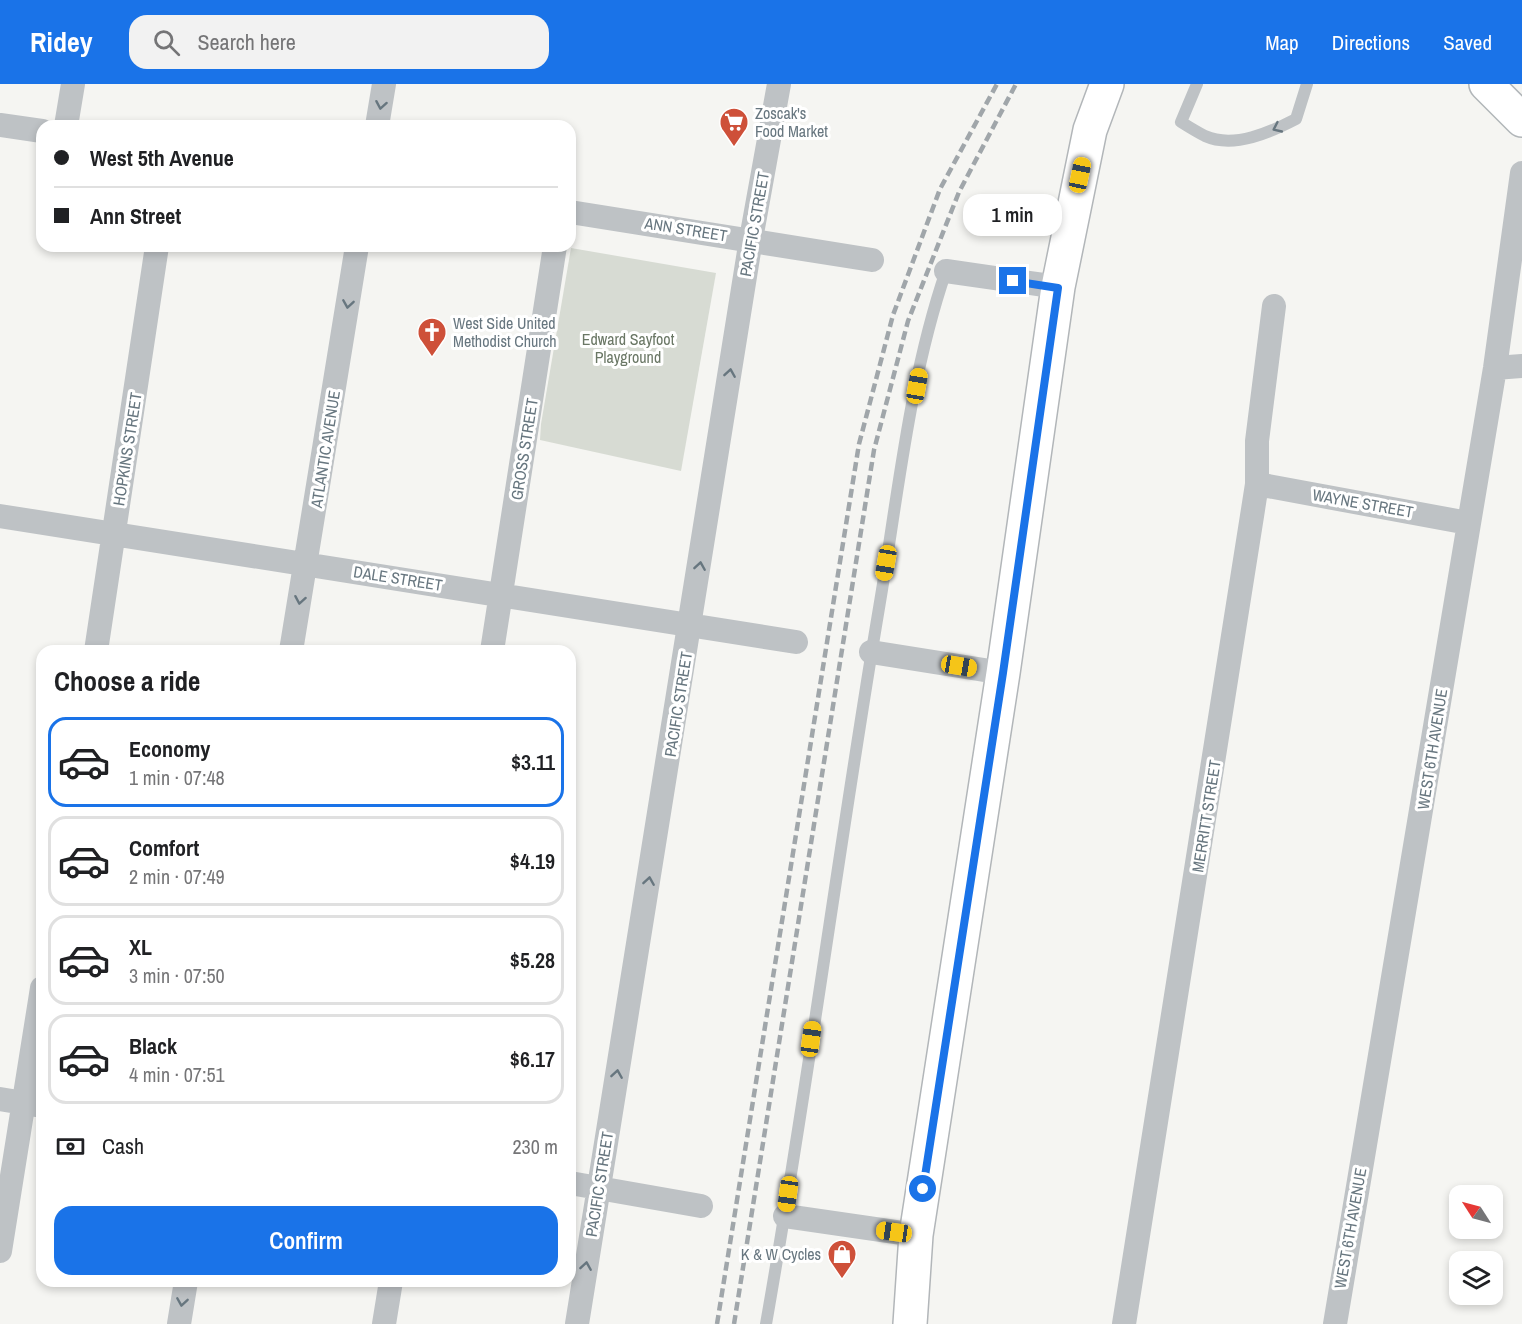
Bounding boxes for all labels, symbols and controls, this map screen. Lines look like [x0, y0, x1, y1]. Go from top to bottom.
search box [129, 15, 549, 69]
text: Ridey [30, 23, 93, 61]
icon: search [150, 26, 183, 59]
text: Search here [198, 27, 296, 57]
text: Map [1265, 28, 1299, 57]
text: Directions [1332, 28, 1410, 57]
text: Saved [1443, 28, 1492, 57]
one-way arrow [375, 100, 388, 110]
place label: Zoscak's Food Market [755, 102, 828, 142]
supermarket icon: Zoscak's Food Market [718, 106, 750, 148]
one-way arrow [1272, 121, 1283, 133]
text: West 5th Avenue [90, 143, 234, 173]
car [1067, 156, 1093, 194]
street label: PACIFIC STREET [734, 170, 774, 278]
callout: 1 min [964, 194, 1062, 236]
text: Ann Street [90, 201, 181, 231]
text: 1 min [991, 201, 1034, 228]
street label: ANN STREET [642, 211, 729, 246]
route end [999, 267, 1026, 294]
one-way arrow [342, 298, 355, 308]
place label: West Side United Methodist Church [453, 312, 557, 352]
church icon: West Side United Methodist Church [416, 316, 448, 358]
park label: Edward Sayfoot Playground [582, 328, 675, 368]
car [905, 367, 929, 405]
one-way arrow [724, 368, 736, 378]
street label: ATLANTIC AVENUE [305, 389, 345, 510]
street label: HOPKINS STREET [107, 391, 147, 507]
street label: GROSS STREET [505, 397, 543, 501]
street label: WAYNE STREET [1311, 483, 1415, 523]
car [874, 544, 898, 582]
street label: DALE STREET [352, 560, 444, 596]
one-way arrow [694, 561, 706, 570]
one-way arrow [294, 595, 307, 605]
street label: PACIFIC STREET [659, 650, 697, 758]
car [940, 654, 978, 678]
text: Choose a ride [54, 663, 200, 699]
street label: WEST 6TH AVENUE [1412, 687, 1452, 811]
text: Economy [129, 734, 210, 764]
icon: car [57, 735, 111, 789]
text: $3.11 [511, 747, 555, 777]
street label: MERRITT STREET [1186, 758, 1226, 874]
text: 1 min · 07:48 [129, 764, 225, 791]
text: Comfort [129, 833, 199, 863]
icon: car [57, 834, 111, 888]
text: $4.19 [510, 846, 555, 876]
text: 2 min · 07:49 [129, 863, 225, 890]
one-way arrow [642, 877, 655, 887]
text: XL [129, 932, 152, 962]
icon: car [57, 933, 111, 987]
text: $5.28 [510, 945, 555, 975]
text: 3 min · 07:50 [129, 962, 225, 989]
car [800, 1020, 822, 1058]
text: Black [129, 1031, 177, 1061]
icon: car [57, 1032, 111, 1086]
text: $6.17 [510, 1044, 555, 1074]
text: 4 min · 07:51 [129, 1061, 225, 1088]
one-way arrow [611, 1069, 623, 1078]
icon: cash [54, 1130, 87, 1163]
street label: PACIFIC STREET [580, 1130, 618, 1238]
text: Cash [102, 1131, 144, 1161]
text: 230 m [512, 1133, 558, 1160]
street label: WEST 6TH AVENUE [1329, 1166, 1371, 1290]
car [777, 1175, 799, 1213]
route start [909, 1175, 936, 1202]
north arrow [1449, 1185, 1503, 1239]
map controls [1449, 1185, 1503, 1305]
button: Confirm [54, 1206, 558, 1275]
car [875, 1221, 913, 1243]
shop icon: K & W Cycles [826, 1238, 858, 1280]
place label: K & W Cycles [741, 1243, 821, 1265]
button: layers [1449, 1251, 1503, 1305]
one-way arrow [580, 1262, 592, 1271]
one-way arrow [177, 1298, 189, 1307]

